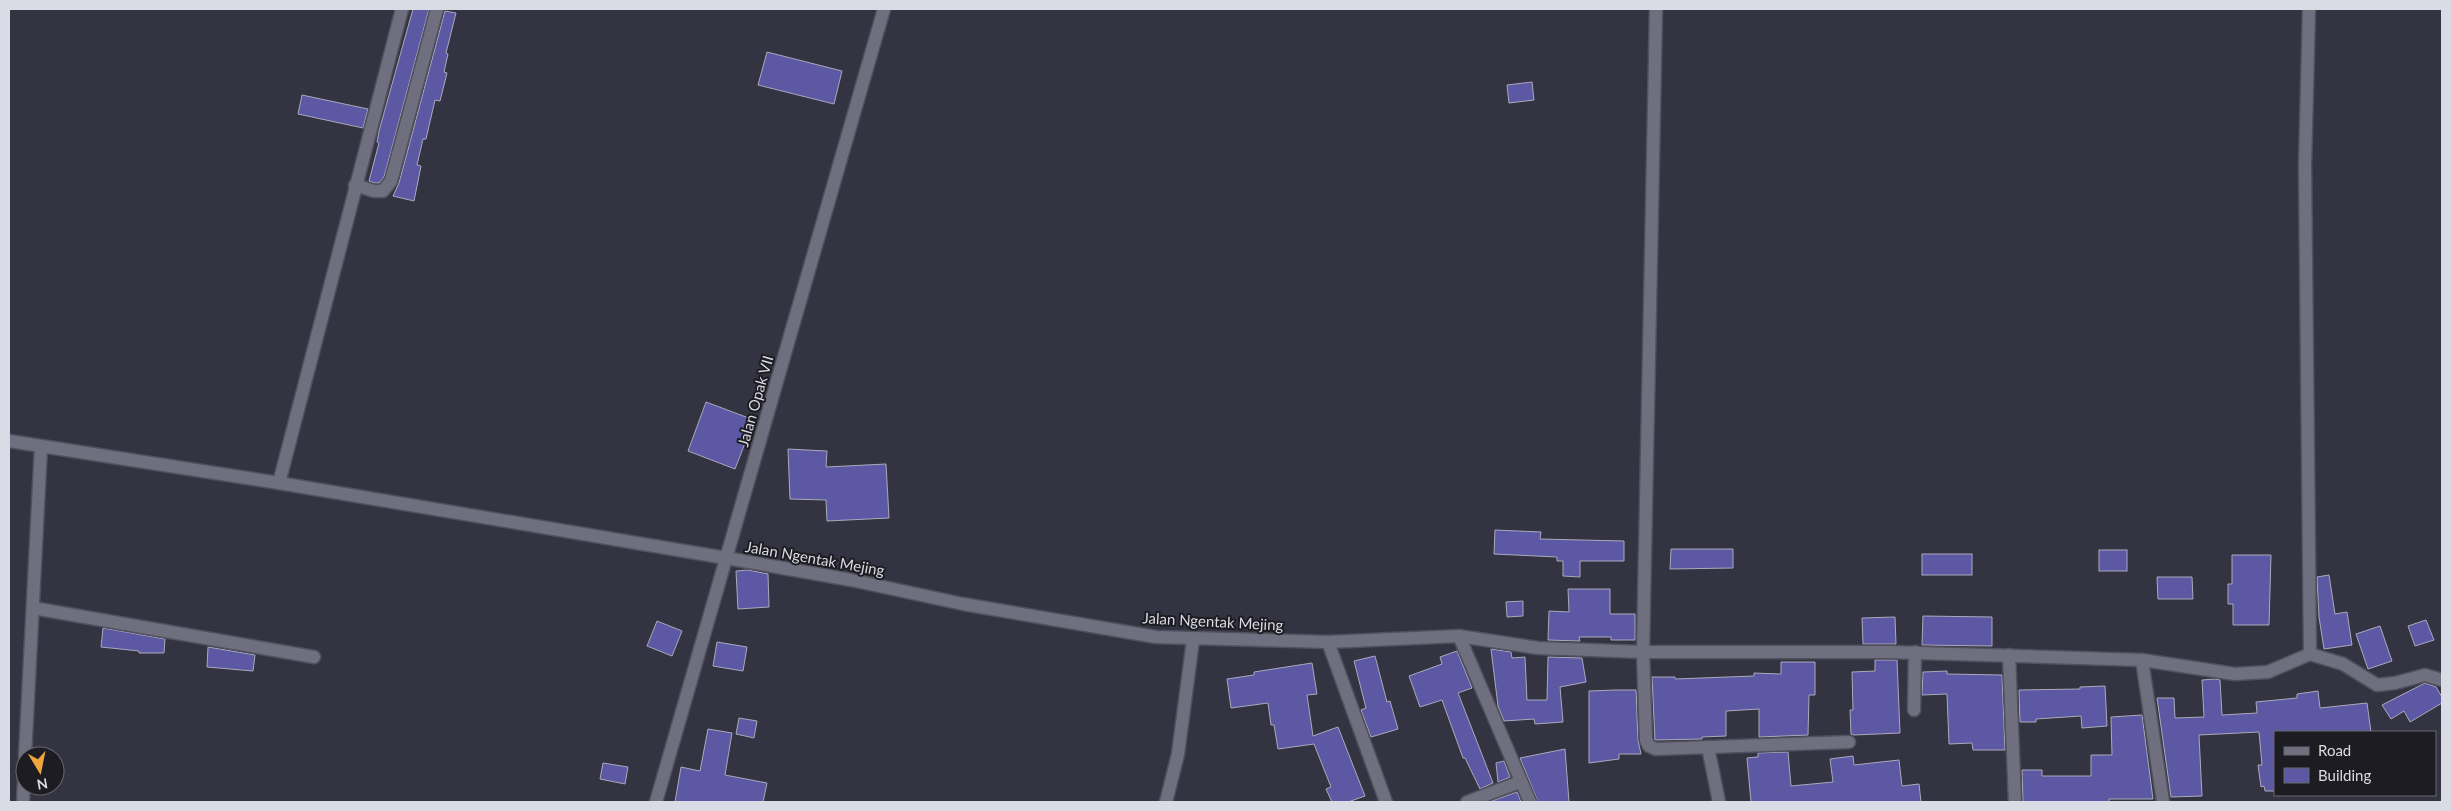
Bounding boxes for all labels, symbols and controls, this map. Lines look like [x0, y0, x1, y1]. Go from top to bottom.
street label: Jalan Opak VII [733, 353, 777, 449]
street label: Jalan Ngentak Mejing [744, 537, 886, 579]
street label: Jalan Ngentak Mejing [1142, 608, 1284, 634]
legend [2274, 731, 2436, 796]
text: Road [2318, 741, 2351, 759]
north arrow [15, 746, 65, 796]
text: Building [2318, 766, 2371, 784]
text: N [36, 775, 49, 794]

